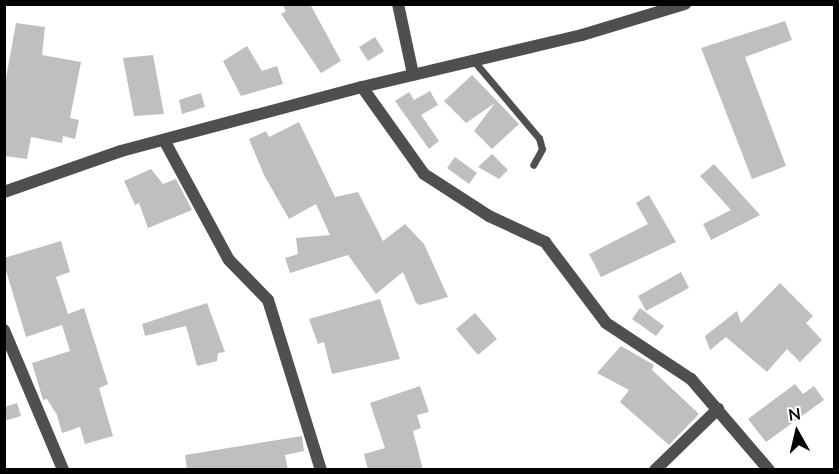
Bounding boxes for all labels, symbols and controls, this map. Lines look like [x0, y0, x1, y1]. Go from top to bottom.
north arrow [767, 402, 827, 462]
text: N [787, 403, 802, 424]

